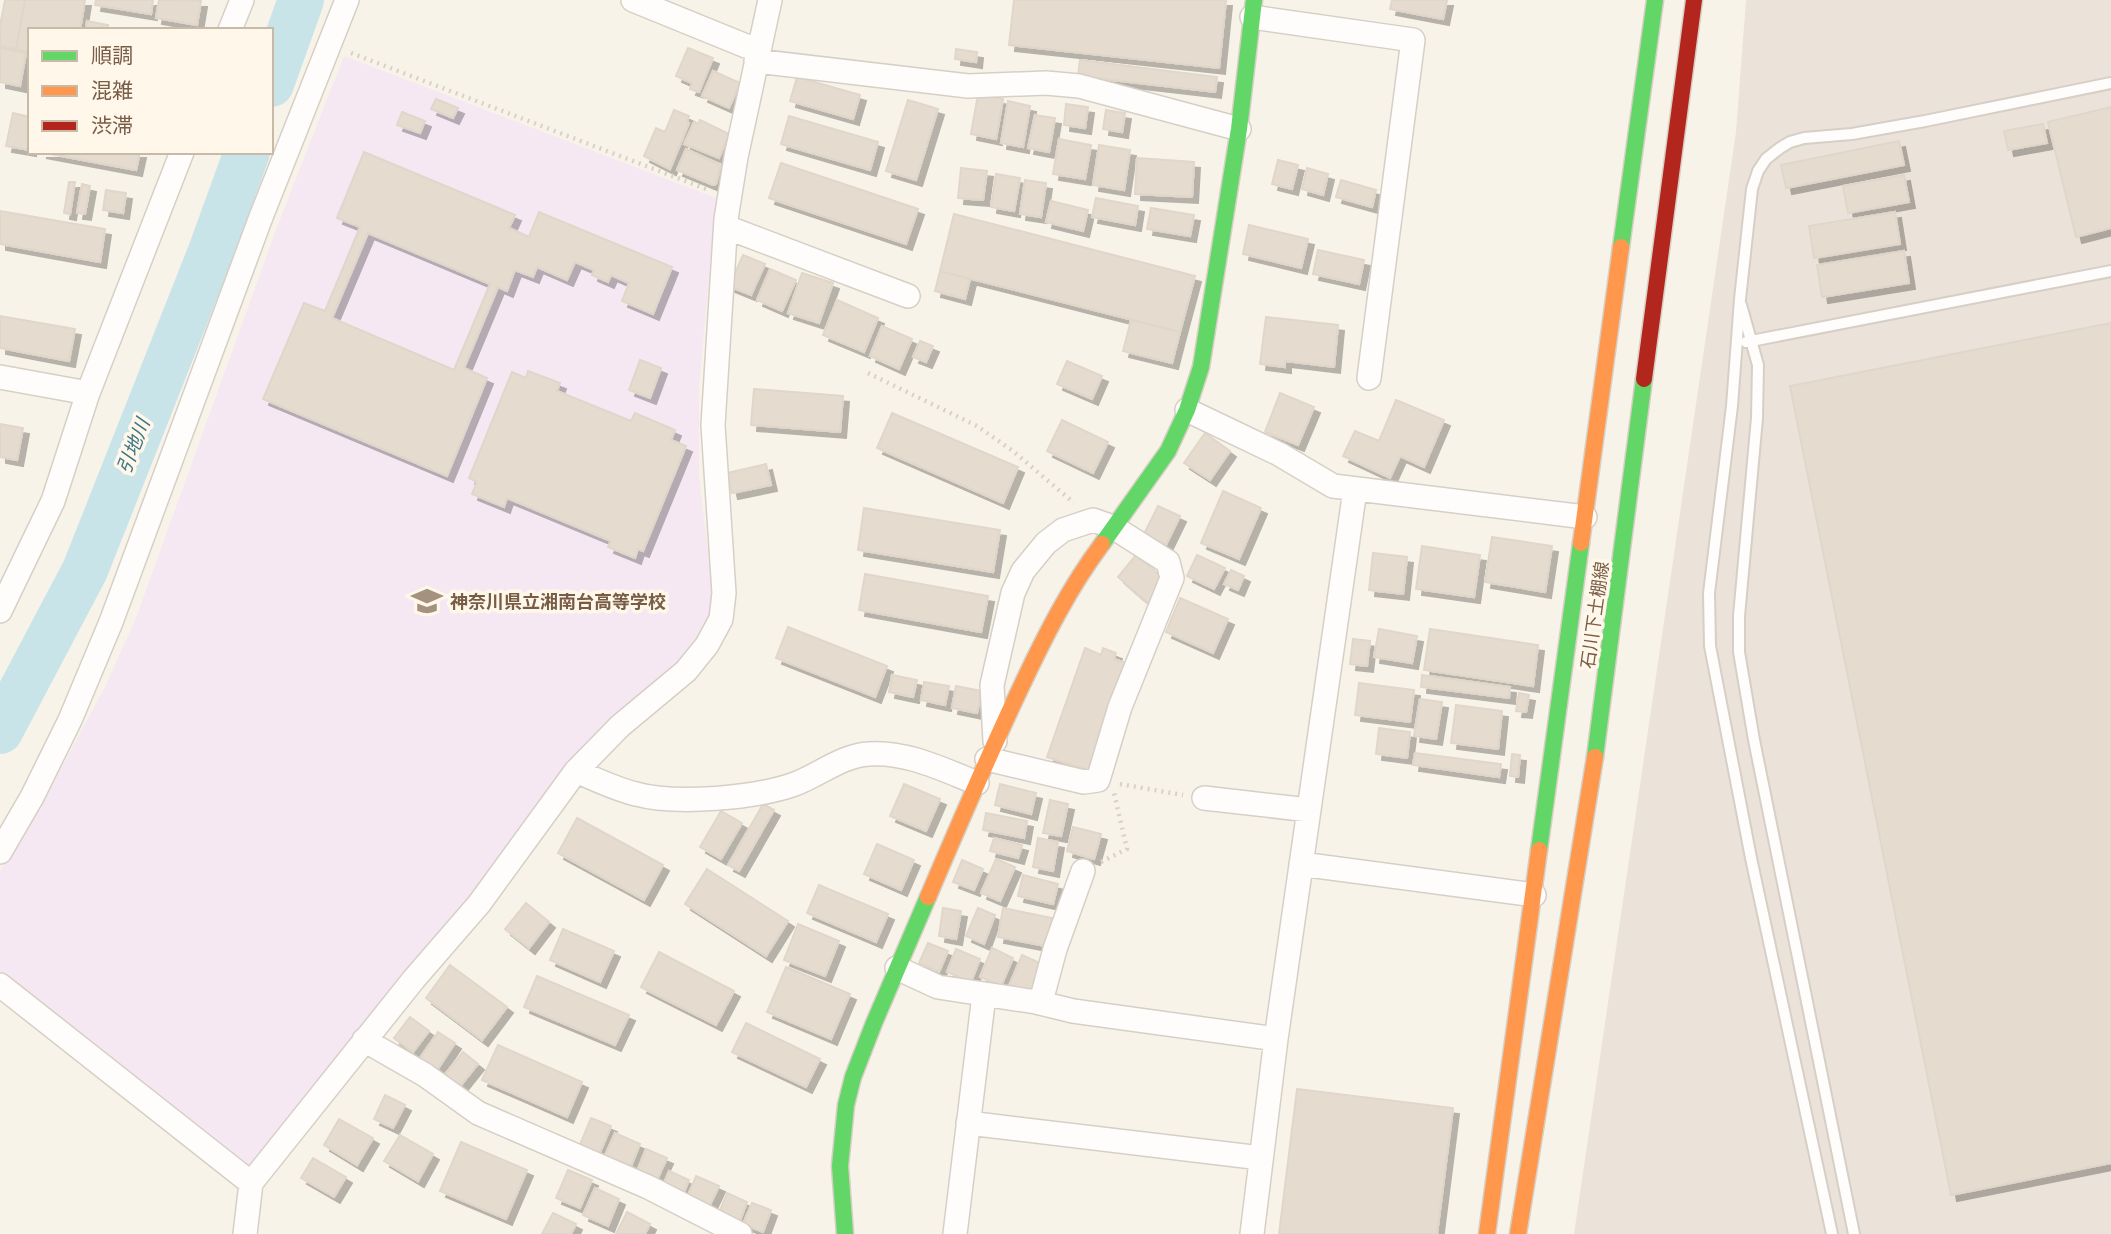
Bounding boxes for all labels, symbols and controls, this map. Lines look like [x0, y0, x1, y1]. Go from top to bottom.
legend [28, 28, 273, 154]
text: 順調 [91, 41, 133, 69]
text: 混雑 [91, 76, 133, 104]
text: 渋滞 [91, 111, 133, 139]
water label: 引地川 [111, 413, 156, 477]
street label: 石川下土棚線 [1575, 560, 1613, 670]
school or university icon: 神奈川県立湘南台高等学校 [410, 584, 444, 618]
place label: 神奈川県立湘南台高等学校 [450, 589, 666, 613]

